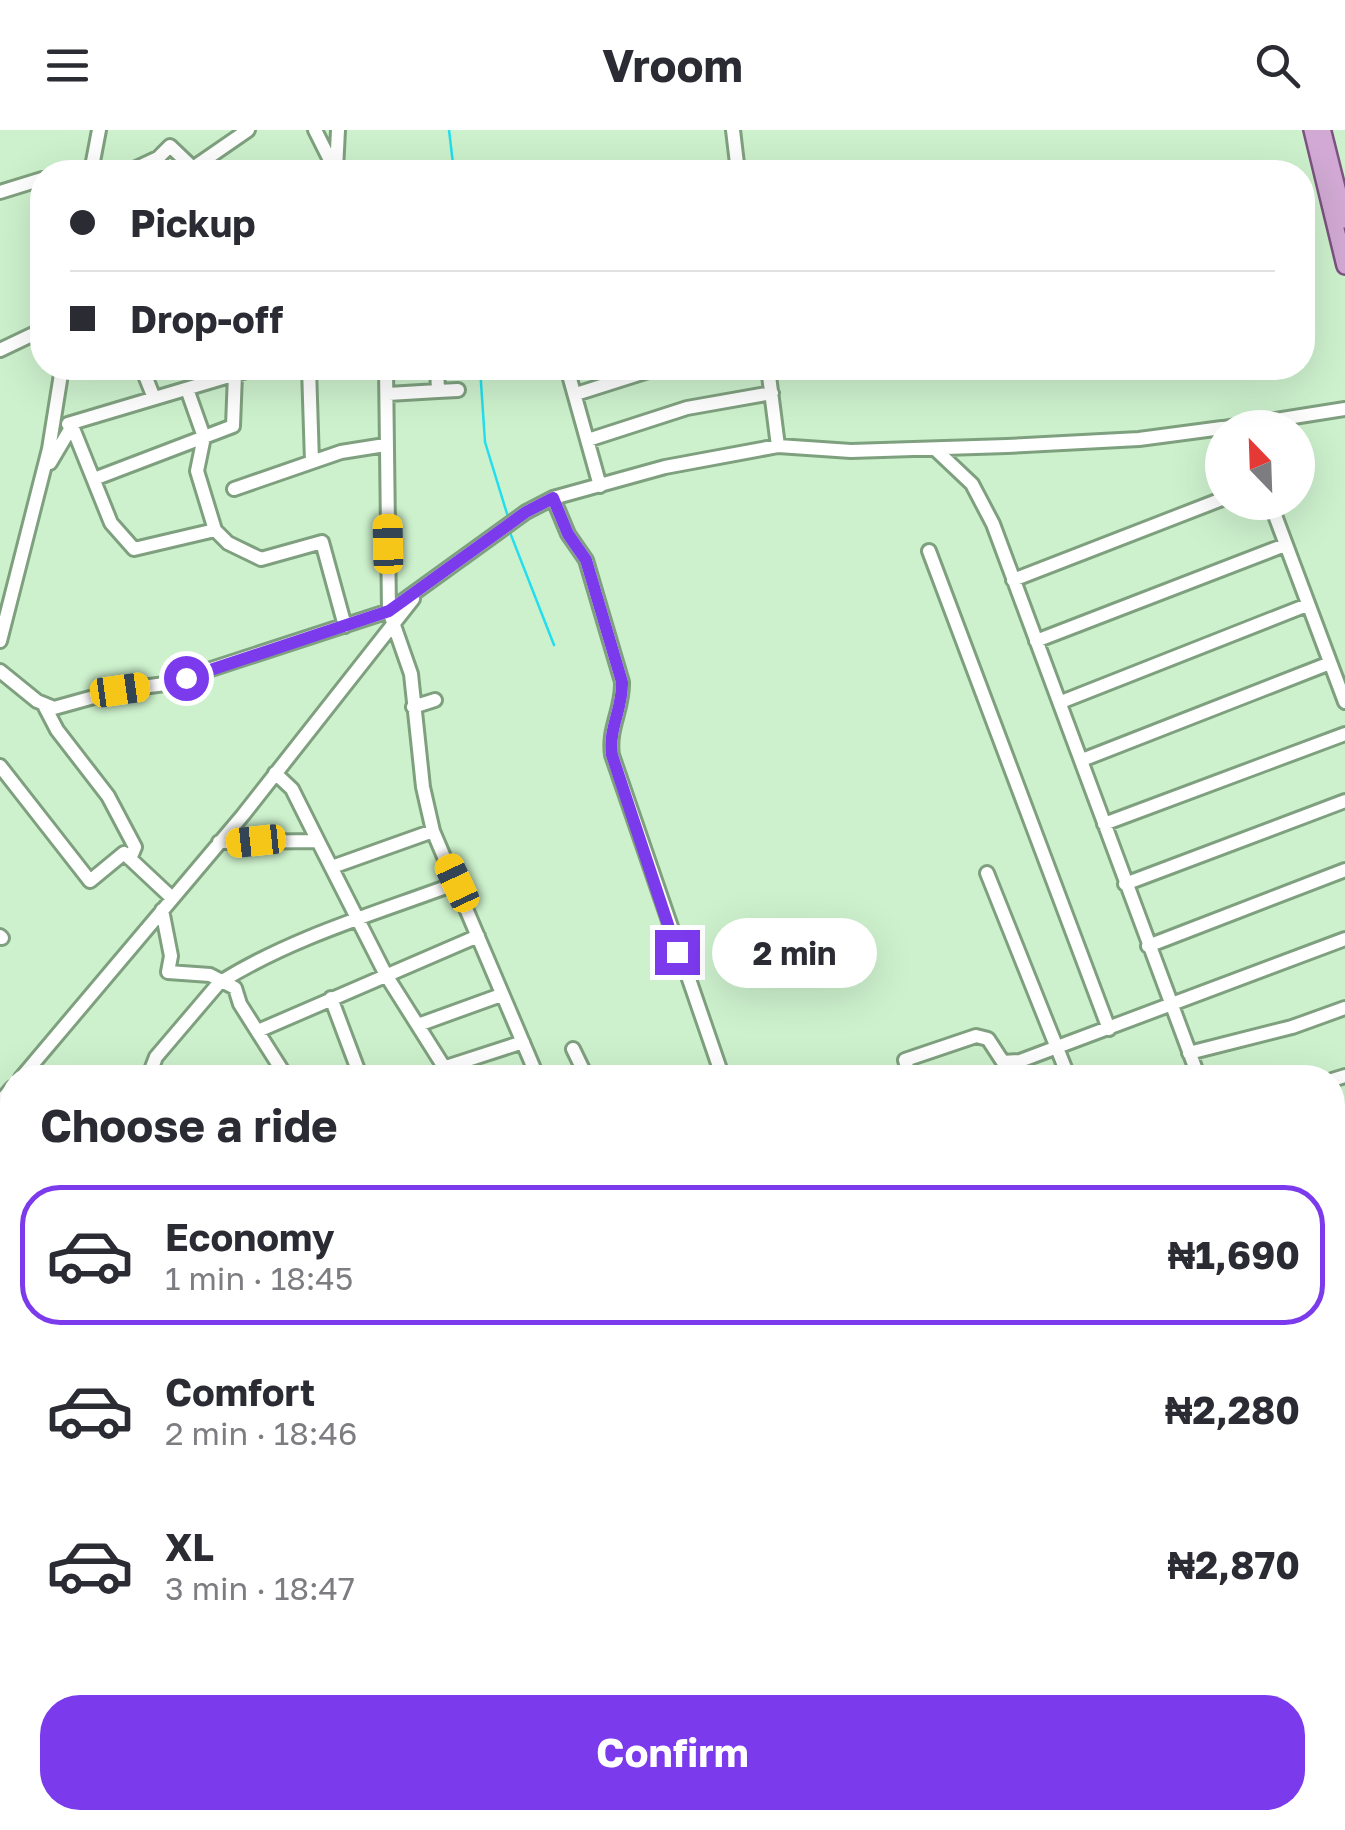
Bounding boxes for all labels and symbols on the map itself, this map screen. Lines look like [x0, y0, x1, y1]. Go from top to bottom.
north arrow [1205, 410, 1315, 520]
car [372, 514, 404, 574]
route start [164, 656, 209, 701]
car [88, 671, 152, 709]
car [225, 823, 287, 859]
car [431, 849, 483, 917]
callout: 2 min [712, 917, 877, 987]
route end [655, 930, 700, 975]

